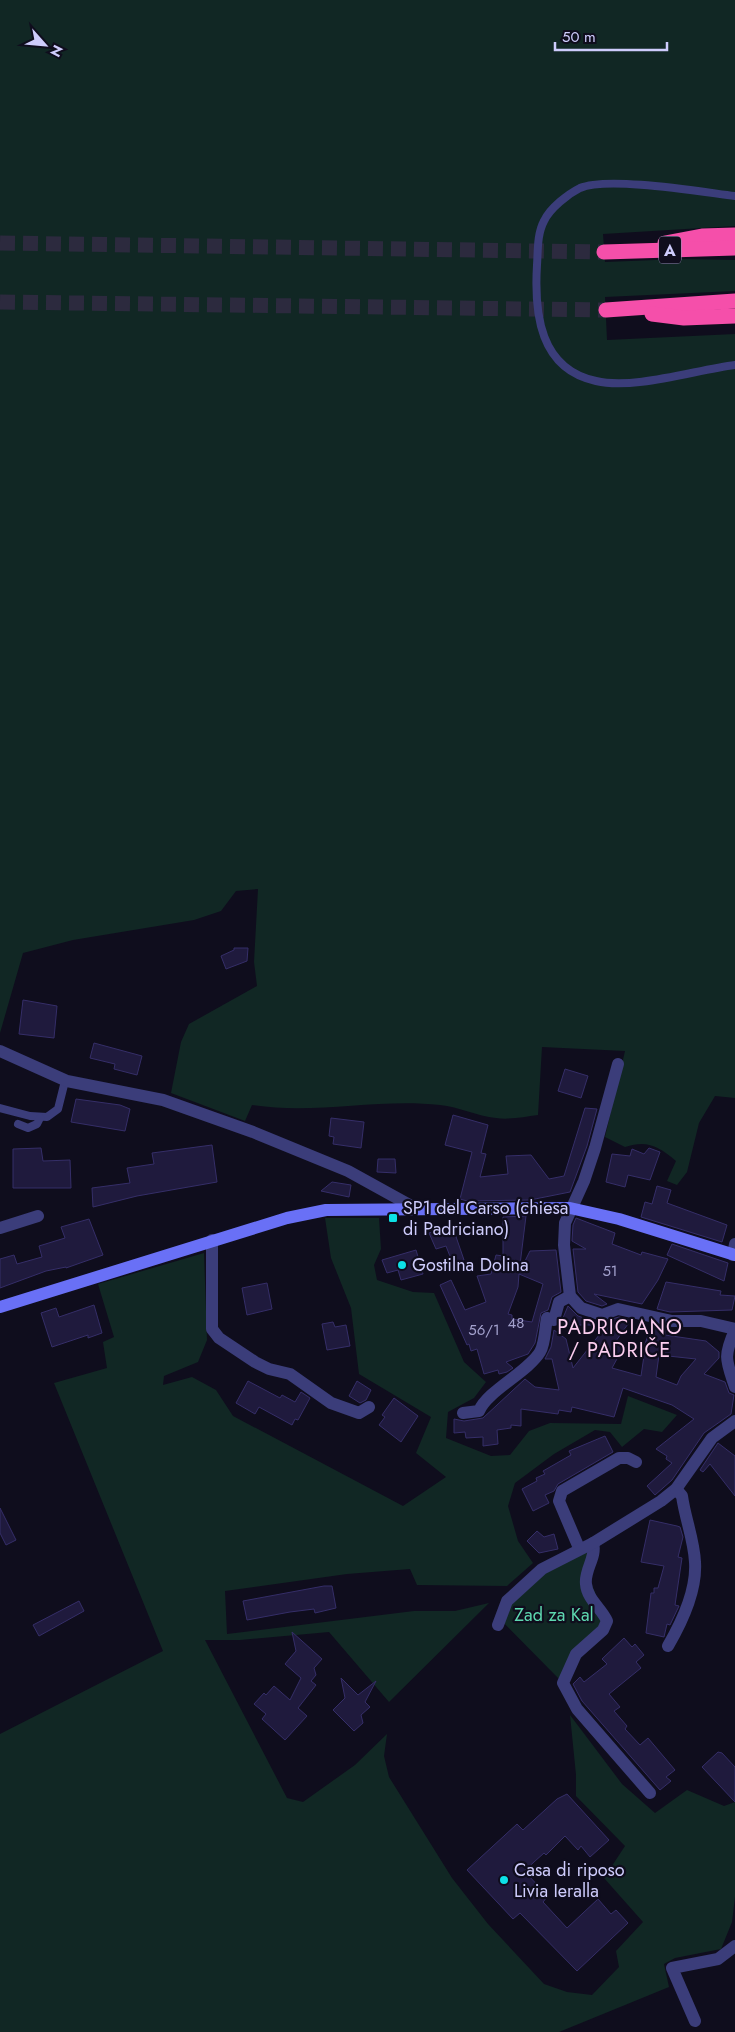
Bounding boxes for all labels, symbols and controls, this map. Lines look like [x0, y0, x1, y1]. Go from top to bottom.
north arrow [20, 20, 70, 70]
scale bar [555, 20, 668, 52]
text: 50 m [562, 26, 596, 48]
text: N [45, 41, 68, 60]
road number: A [659, 236, 681, 264]
place label: SP1 del Carso (chiesa di Padriciano) [403, 1195, 568, 1242]
marker: SP1 del Carso (chiesa di Padriciano) [387, 1212, 399, 1224]
place label: Gostilna Dolina [412, 1252, 529, 1278]
marker: Gostilna Dolina [396, 1259, 408, 1271]
house number: 51 [602, 1260, 618, 1282]
house number: 48 [508, 1312, 524, 1334]
district label: PADRICIANO / PADRIČE [557, 1313, 683, 1365]
house number: 56/1 [468, 1319, 500, 1341]
park label: Zad za Kal [514, 1602, 594, 1628]
place label: Casa di riposo Livia Ieralla [514, 1857, 625, 1904]
marker: Casa di riposo Livia Ieralla [498, 1874, 510, 1886]

